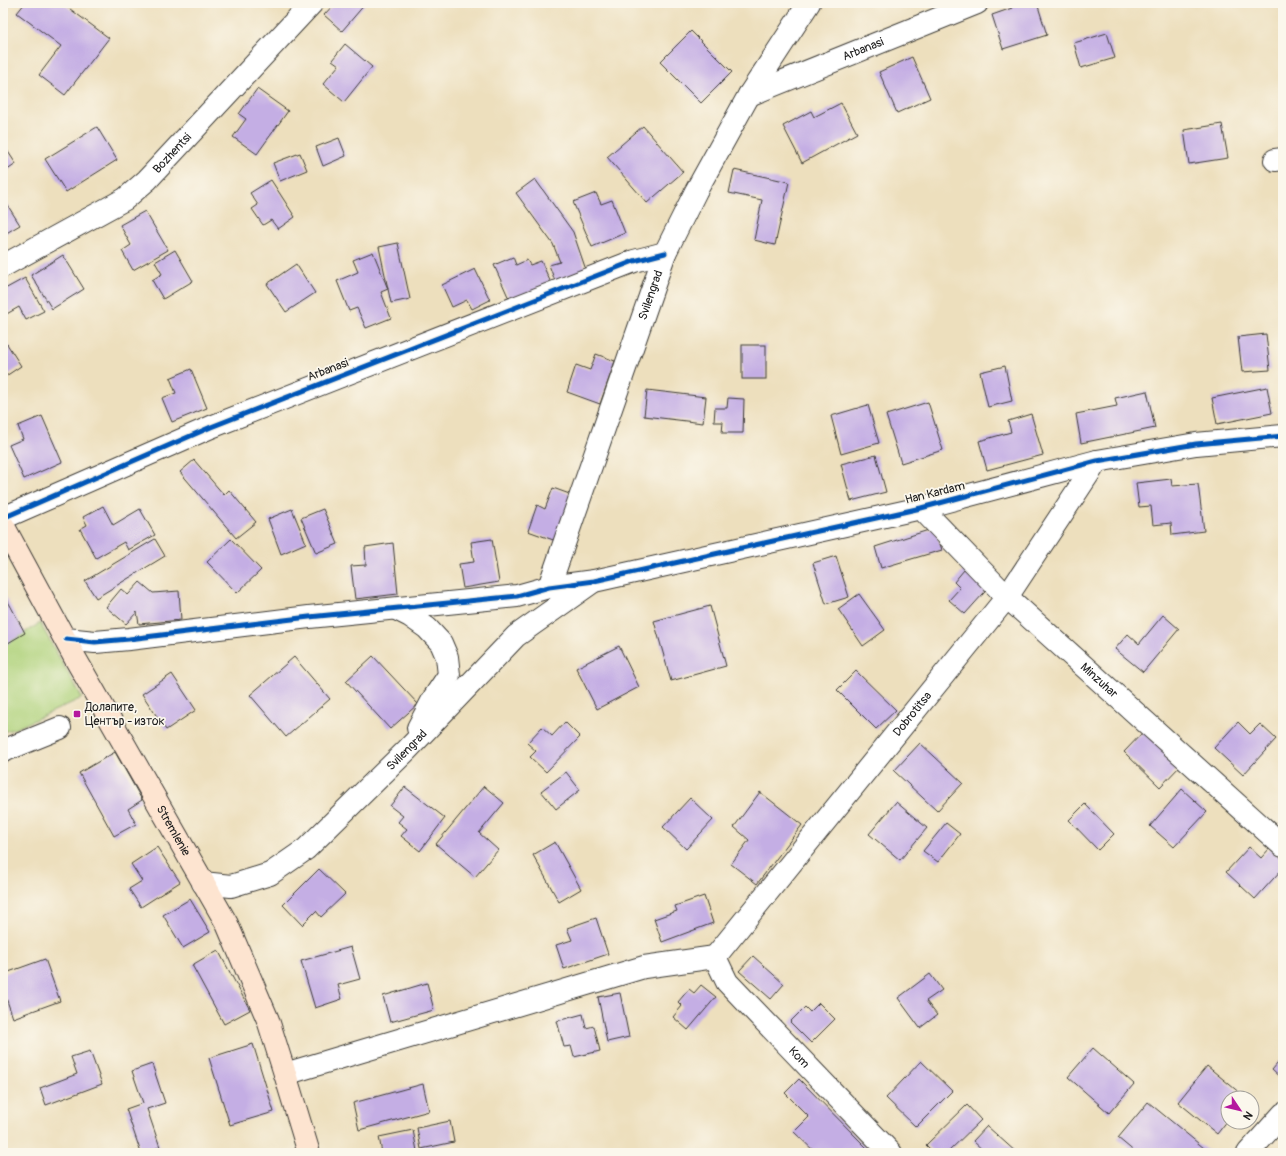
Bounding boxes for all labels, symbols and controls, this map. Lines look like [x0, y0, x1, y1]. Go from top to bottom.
street label: Arbanasi [840, 34, 886, 64]
street label: Bozhentsi [150, 130, 195, 176]
street label: Svilengrad [635, 268, 666, 322]
street label: Arbanasi [305, 355, 351, 385]
street label: Han Kardam [903, 478, 967, 508]
street label: Minzuhar [1077, 659, 1122, 701]
street label: Dobrotitsa [890, 688, 935, 739]
place label: Долапите, Център - изток [84, 700, 165, 729]
marker: Долапите, Център - изток [72, 709, 82, 719]
street label: Svilengrad [383, 726, 430, 774]
street label: Stremlenie [153, 803, 194, 859]
street label: Kom [785, 1043, 813, 1071]
north arrow [1220, 1090, 1260, 1130]
text: N [1240, 1109, 1255, 1123]

